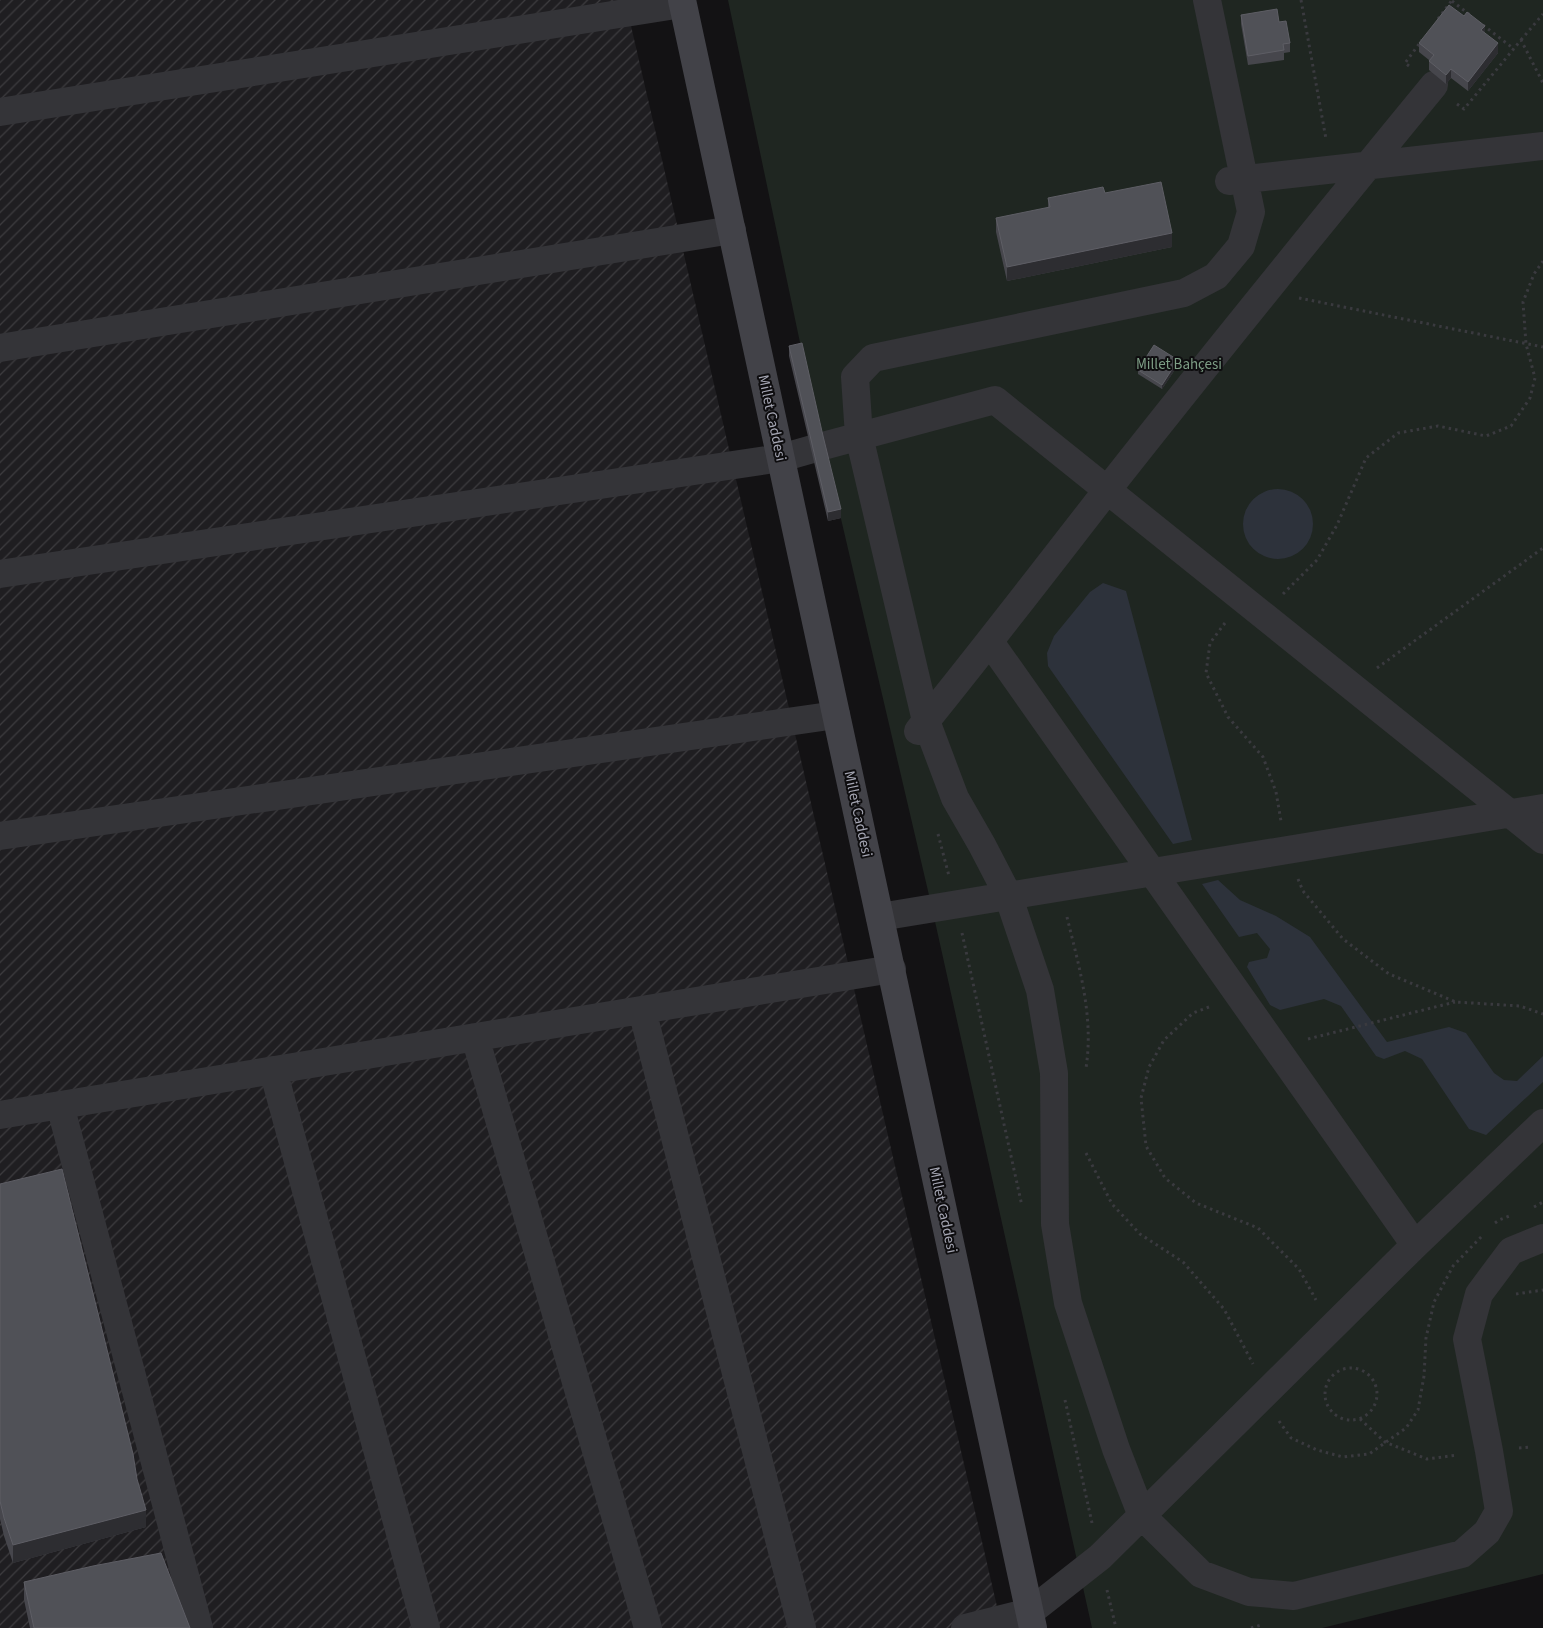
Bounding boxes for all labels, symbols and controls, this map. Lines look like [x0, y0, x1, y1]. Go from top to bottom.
park label: Millet Bahçesi [1136, 354, 1222, 375]
street label: Millet Caddesi [753, 373, 791, 463]
street label: Millet Caddesi [839, 769, 877, 859]
street label: Millet Caddesi [924, 1165, 962, 1255]

